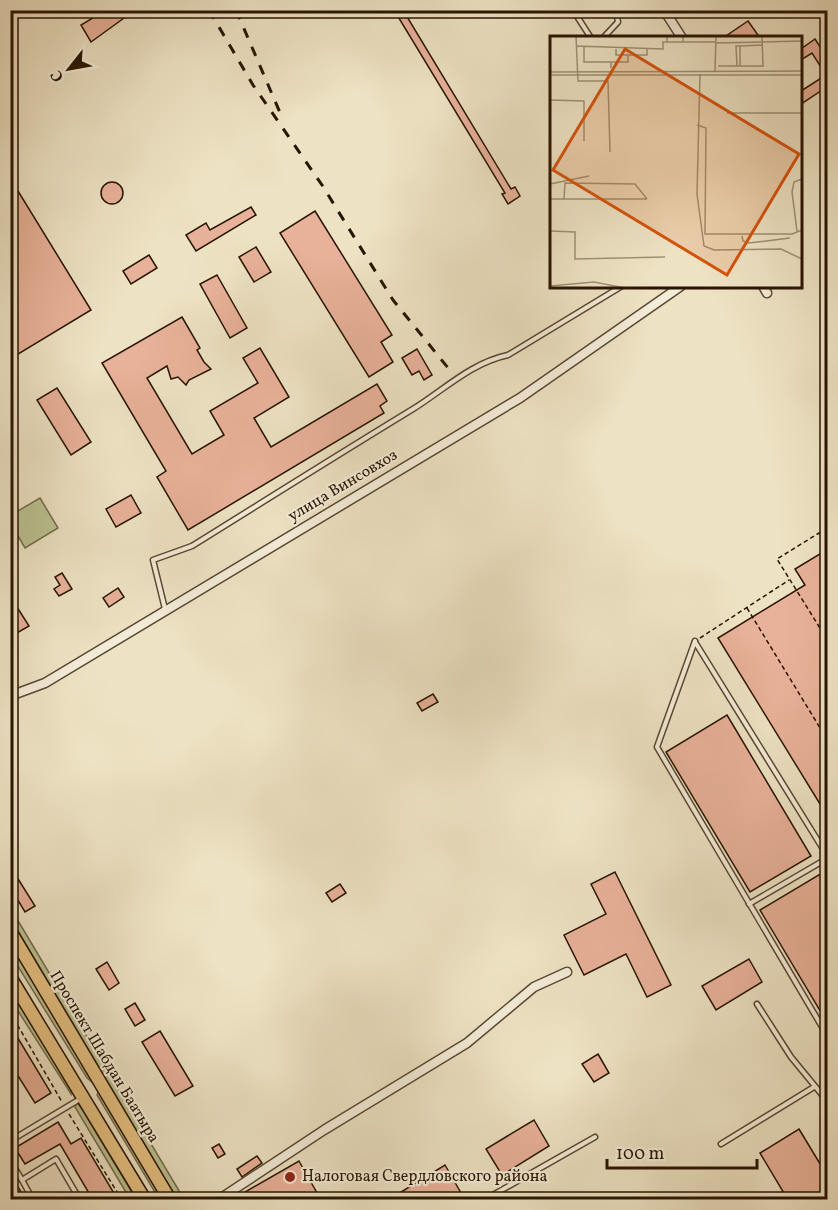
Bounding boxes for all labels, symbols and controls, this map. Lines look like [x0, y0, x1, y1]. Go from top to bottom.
inset map [550, 36, 802, 288]
north arrow [39, 39, 99, 99]
text: С [46, 66, 70, 86]
street label: улица Винсовхоз [284, 445, 402, 527]
street label: Проспект Шабдан Баатыра [44, 967, 164, 1147]
scale bar [607, 1132, 757, 1170]
text: 100 m [616, 1142, 665, 1167]
place label: Налоговая Свердловского района [302, 1166, 548, 1188]
marker: Налоговая Свердловского района [283, 1170, 297, 1184]

